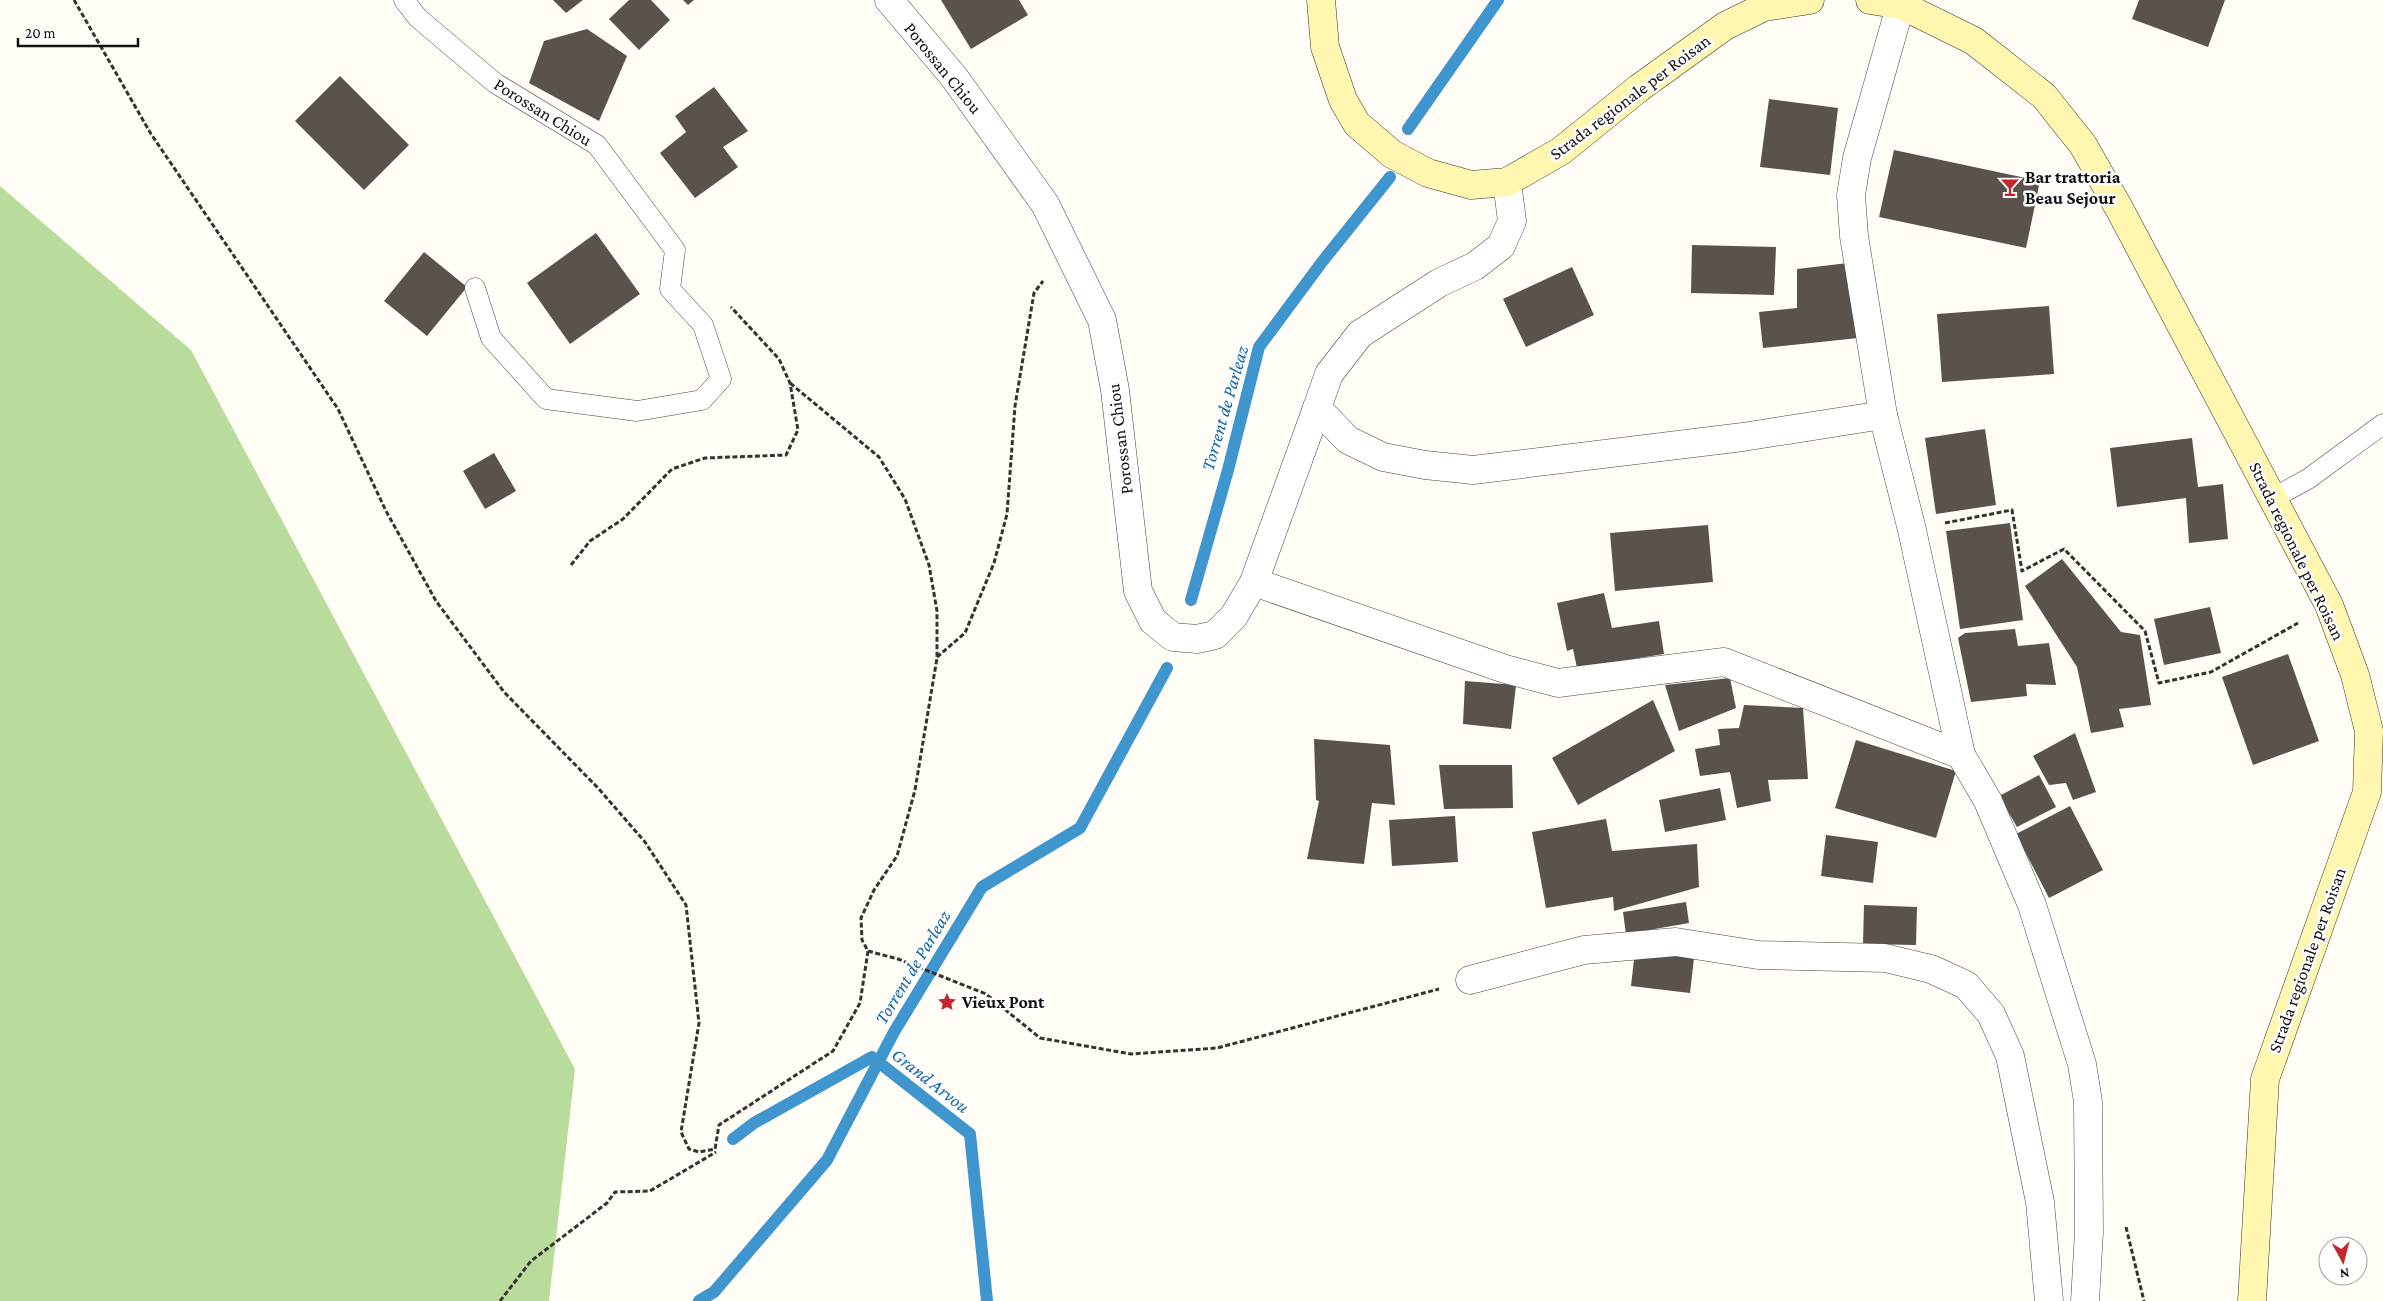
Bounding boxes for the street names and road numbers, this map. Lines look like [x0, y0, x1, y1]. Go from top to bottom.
street label: Porossan Chiou [900, 18, 986, 118]
street label: Strada regionale per Roisan [1546, 30, 1714, 164]
street label: Porossan Chiou [490, 74, 596, 150]
street label: Porossan Chiou [1103, 382, 1137, 496]
street label: Strada regionale per Roisan [2245, 459, 2349, 644]
street label: Strada regionale per Roisan [2264, 864, 2350, 1055]

